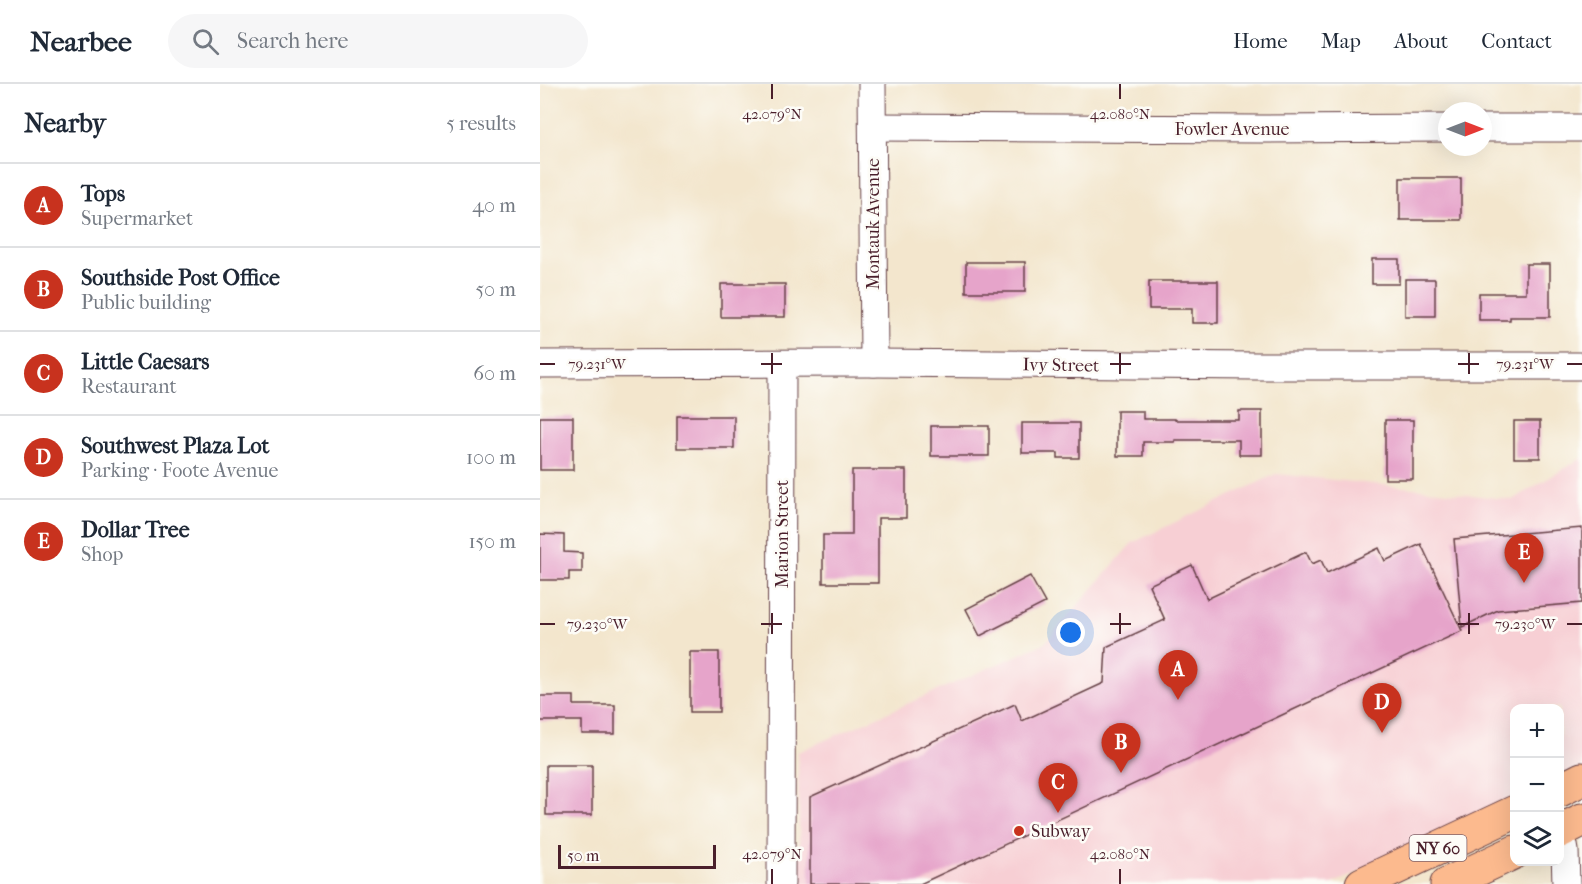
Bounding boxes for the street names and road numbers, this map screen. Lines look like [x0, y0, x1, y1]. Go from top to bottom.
street label: Fowler Avenue [1175, 119, 1290, 140]
street label: Montauk Avenue [863, 158, 884, 290]
street label: Ivy Street [1022, 354, 1100, 377]
street label: Marion Street [772, 479, 793, 588]
road number: NY 60 [1410, 835, 1466, 861]

